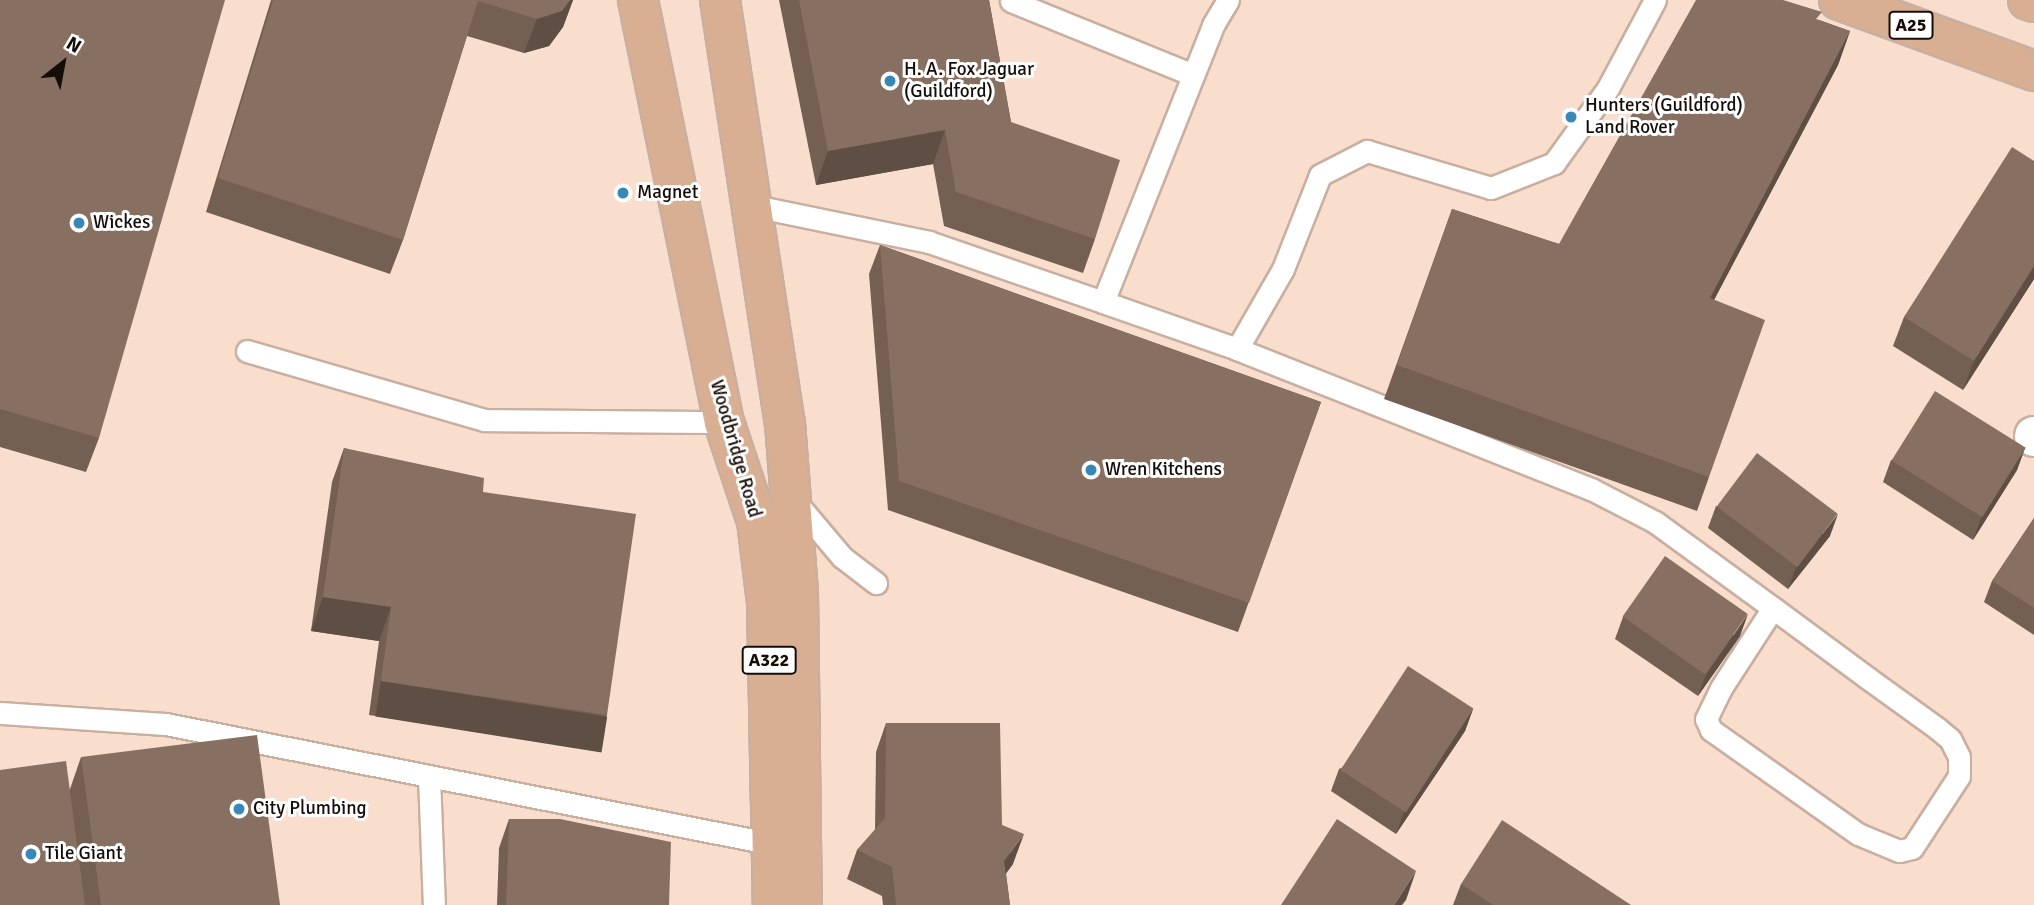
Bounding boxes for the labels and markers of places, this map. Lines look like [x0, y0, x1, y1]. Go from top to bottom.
place label: H. A. Fox Jaguar (Guildford) [904, 59, 1034, 103]
marker: H. A. Fox Jaguar (Guildford) [882, 73, 898, 89]
place label: Hunters (Guildford) Land Rover [1585, 95, 1743, 139]
marker: Hunters (Guildford) Land Rover [1563, 109, 1579, 125]
place label: Magnet [637, 182, 698, 204]
marker: Magnet [615, 185, 631, 201]
place label: Wickes [93, 212, 150, 234]
marker: Wickes [71, 215, 87, 231]
place label: Wren Kitchens [1105, 459, 1222, 481]
marker: Wren Kitchens [1083, 462, 1099, 478]
place label: City Plumbing [253, 798, 367, 820]
marker: City Plumbing [231, 801, 247, 817]
place label: Tile Giant [45, 843, 123, 865]
marker: Tile Giant [23, 846, 39, 862]

